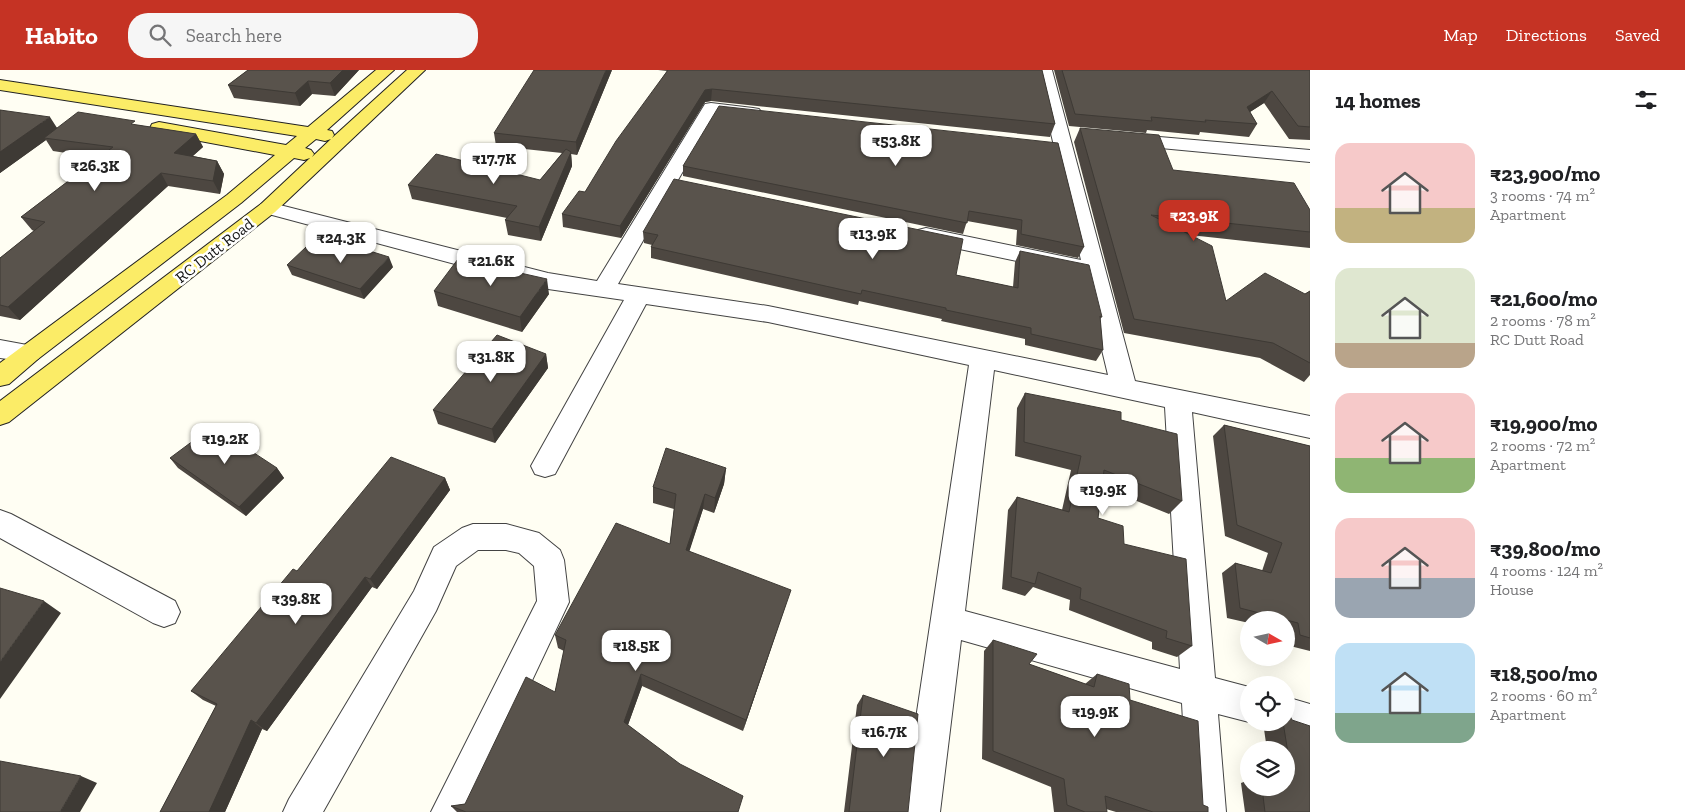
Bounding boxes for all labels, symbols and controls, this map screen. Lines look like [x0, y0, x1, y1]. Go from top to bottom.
search box [128, 13, 478, 58]
text: Habito [25, 21, 98, 50]
icon: search [146, 21, 174, 49]
text: Search here [186, 24, 282, 47]
text: Map [1443, 24, 1478, 46]
text: Directions [1506, 24, 1587, 46]
text: Saved [1615, 24, 1660, 46]
icon: filters [1632, 86, 1660, 114]
text: 14 homes [1335, 88, 1421, 113]
pin: ₹53.8K [855, 124, 937, 167]
text: ₹53.8K [872, 131, 920, 150]
pin: ₹17.7K [453, 142, 535, 185]
text: ₹17.7K [472, 149, 516, 168]
pin: ₹26.3K [54, 150, 136, 192]
text: ₹26.3K [71, 156, 119, 175]
text: ₹23,900/mo [1490, 161, 1600, 186]
icon: home [1375, 163, 1435, 223]
text: 3 rooms · 74 m² [1490, 186, 1595, 205]
pin: ₹23.9K [1153, 200, 1235, 242]
text: Apartment [1490, 205, 1566, 224]
text: ₹23.9K [1170, 206, 1218, 225]
street label: RC Dutt Road [171, 214, 257, 287]
pin: ₹13.9K [832, 218, 914, 260]
pin: ₹24.3K [300, 222, 382, 264]
text: ₹13.9K [850, 224, 896, 243]
text: ₹24.3K [316, 228, 366, 247]
pin: ₹21.6K [450, 244, 532, 287]
text: ₹21.6K [468, 251, 514, 270]
text: ₹21,600/mo [1490, 286, 1597, 311]
icon: home [1375, 288, 1435, 348]
text: 2 rooms · 78 m² [1490, 311, 1596, 330]
text: RC Dutt Road [1490, 330, 1584, 349]
pin: ₹31.8K [450, 340, 532, 383]
text: ₹31.8K [468, 347, 514, 366]
text: ₹19,900/mo [1490, 411, 1598, 436]
icon: home [1375, 413, 1435, 473]
pin: ₹19.2K [184, 422, 266, 465]
text: ₹19.2K [202, 429, 248, 448]
text: 2 rooms · 72 m² [1490, 436, 1595, 455]
text: Apartment [1490, 455, 1566, 474]
pin: ₹19.9K [1062, 474, 1144, 516]
text: ₹19.9K [1080, 480, 1126, 499]
text: ₹39,800/mo [1490, 536, 1600, 561]
icon: home [1375, 538, 1435, 598]
text: 4 rooms · 124 m² [1490, 561, 1603, 580]
text: House [1490, 580, 1533, 599]
pin: ₹39.8K [255, 582, 337, 625]
text: ₹39.8K [272, 589, 320, 608]
north arrow [1240, 611, 1295, 666]
map controls [1240, 611, 1295, 796]
pin: ₹18.5K [595, 630, 677, 672]
text: ₹18.5K [613, 636, 659, 655]
text: ₹18,500/mo [1490, 661, 1597, 686]
icon: home [1375, 663, 1435, 723]
button: locate [1240, 676, 1295, 731]
text: 2 rooms · 60 m² [1490, 686, 1597, 705]
pin: ₹19.9K [1054, 696, 1136, 738]
text: ₹19.9K [1072, 702, 1118, 721]
text: Apartment [1490, 705, 1566, 724]
pin: ₹16.7K [843, 716, 925, 758]
text: ₹16.7K [861, 722, 907, 741]
button: layers [1240, 741, 1295, 796]

